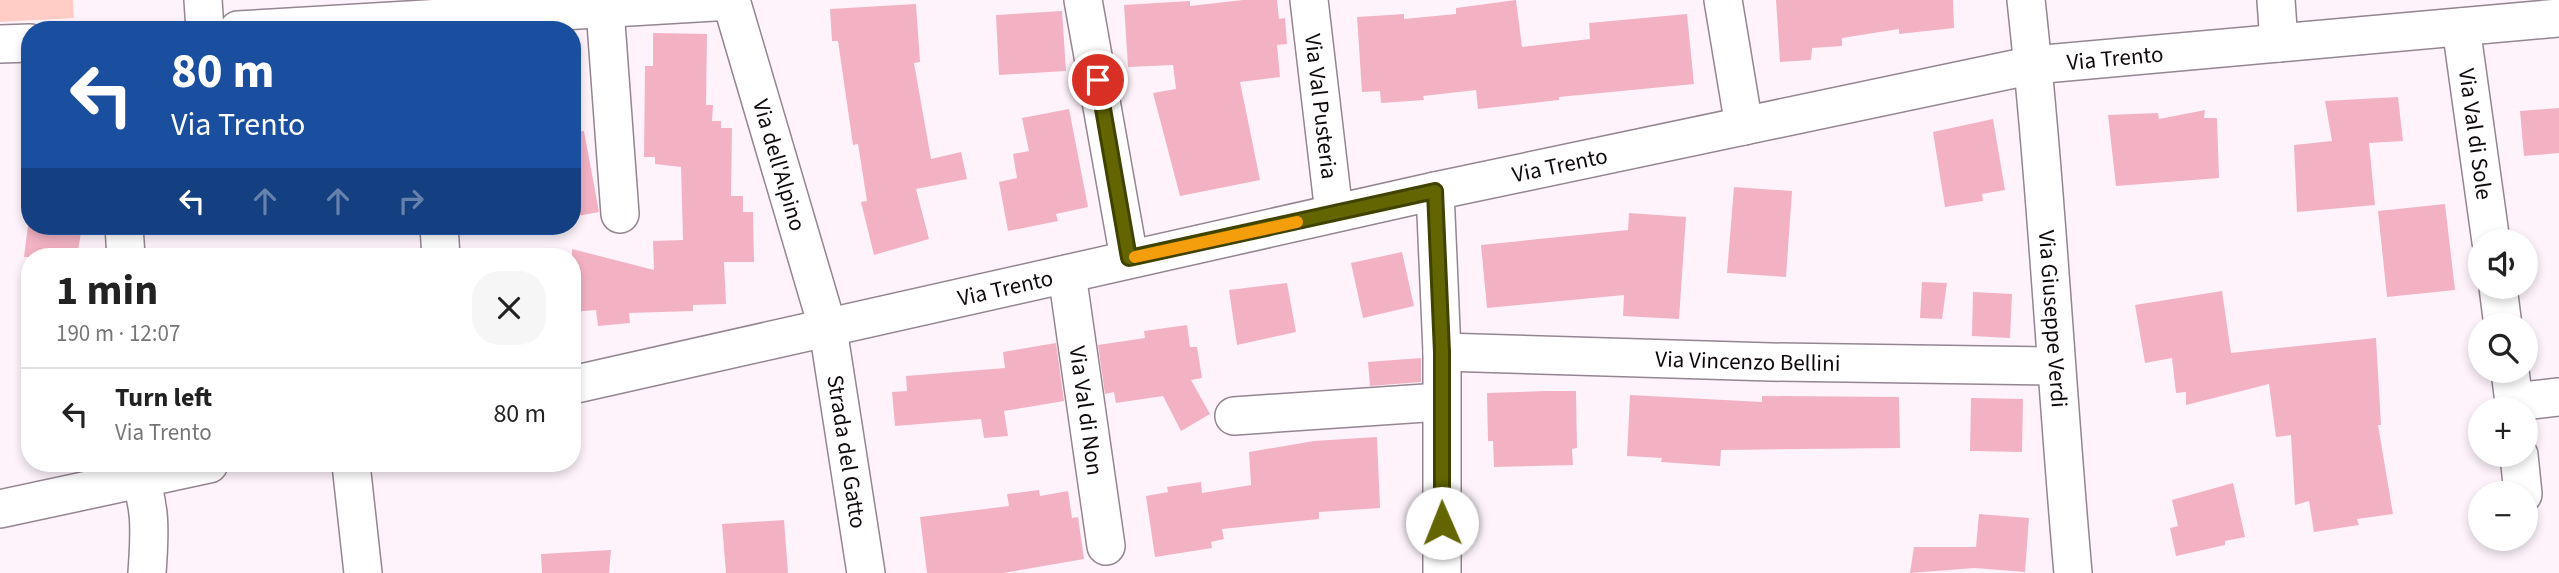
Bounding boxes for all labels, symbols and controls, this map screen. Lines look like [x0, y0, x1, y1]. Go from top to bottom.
street label: Via Val Pusteria [1297, 32, 1346, 181]
text: 80 m [171, 37, 275, 107]
street label: Via Trento [2065, 37, 2165, 78]
icon: left [56, 49, 147, 140]
pin [1068, 50, 1128, 110]
icon: arrive [1079, 61, 1117, 99]
street label: Via Val di Sole [2450, 66, 2501, 202]
street label: Via dell'Alpino [745, 95, 815, 235]
text: Via Trento [171, 102, 305, 148]
street label: Via Trento [1509, 139, 1610, 191]
icon: left [173, 182, 211, 220]
icon: ahead [246, 182, 284, 220]
icon: ahead [319, 182, 357, 220]
icon: right [392, 182, 430, 220]
street label: Via Giuseppe Verdi [2030, 229, 2076, 409]
map controls [2468, 229, 2538, 551]
button: sound [2468, 229, 2538, 299]
text: 1 min [56, 261, 158, 321]
street label: Via Trento [954, 261, 1056, 314]
button: close [472, 271, 546, 345]
button: search [2468, 313, 2538, 383]
text: 190 m · 12:07 [56, 317, 180, 350]
street label: Via Vincenzo Bellini [1655, 342, 1841, 379]
street label: Via Val di Non [1061, 344, 1112, 477]
street label: Strada del Gatto [819, 372, 875, 531]
text: Turn left [115, 379, 212, 416]
icon: left [56, 395, 94, 433]
text: 80 m [493, 395, 546, 432]
button: + [2468, 397, 2538, 467]
text: Via Trento [115, 416, 212, 449]
button: − [2468, 481, 2538, 551]
position arrow [1405, 486, 1479, 560]

